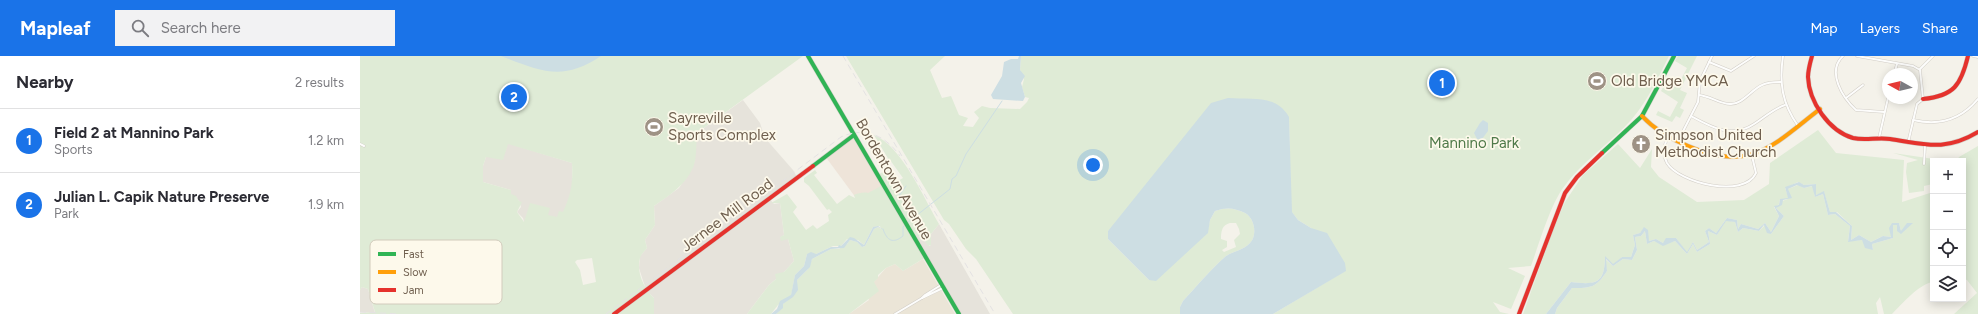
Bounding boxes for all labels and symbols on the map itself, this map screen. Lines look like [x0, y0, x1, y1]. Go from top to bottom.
pin: 1 [1429, 68, 1455, 98]
north arrow [1882, 68, 1918, 104]
sports icon: Old Bridge YMCA [1586, 70, 1608, 92]
place label: Old Bridge YMCA [1611, 72, 1728, 90]
pin: 2 [501, 82, 527, 112]
place label: Sayreville Sports Complex [668, 109, 776, 144]
street label: Bordentown Avenue [852, 115, 936, 243]
sports icon: Sayreville Sports Complex [643, 116, 665, 138]
place label: Simpson United Methodist Church [1655, 126, 1776, 161]
church icon: Simpson United Methodist Church [1630, 133, 1652, 155]
park label: Mannino Park [1429, 134, 1520, 152]
your location [1083, 155, 1103, 175]
street label: Jernee Mill Road [677, 175, 777, 255]
legend [370, 240, 502, 304]
text: Fast [403, 248, 424, 261]
text: Slow [403, 266, 427, 279]
text: Jam [403, 284, 424, 297]

